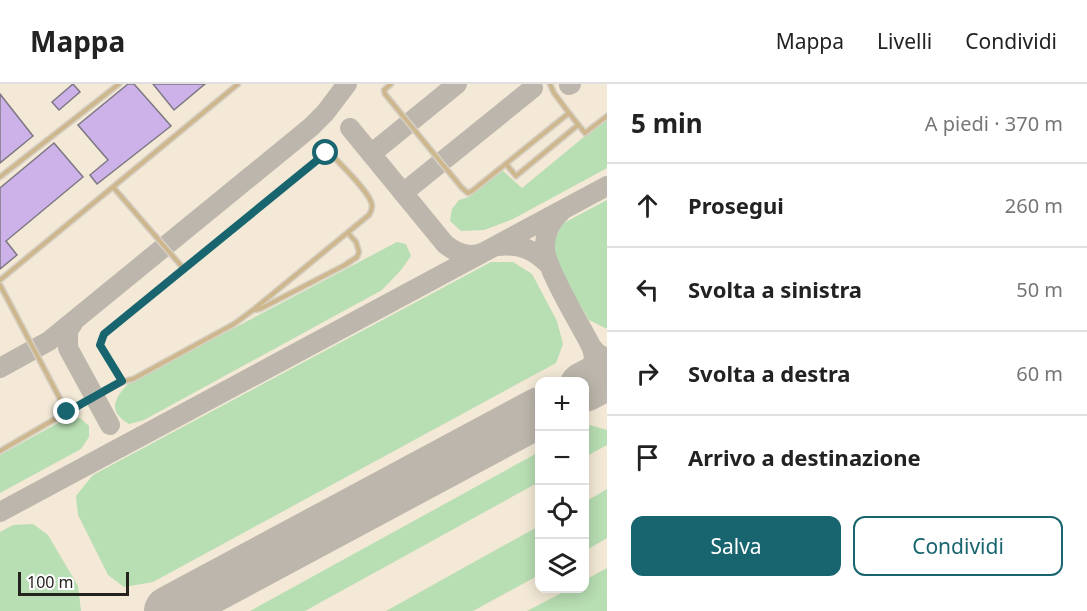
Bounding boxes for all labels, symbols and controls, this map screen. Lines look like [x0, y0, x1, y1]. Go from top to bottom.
text: Mappa [30, 22, 125, 60]
text: Mappa [776, 27, 844, 55]
text: Livelli [877, 27, 932, 55]
text: Condividi [965, 27, 1057, 55]
text: 5 min [631, 105, 703, 141]
text: A piedi · 370 m [925, 110, 1063, 137]
route start [312, 139, 338, 165]
icon: ahead [631, 189, 664, 222]
text: Prosegui [688, 190, 784, 220]
text: 260 m [1005, 192, 1063, 219]
icon: left [631, 273, 664, 306]
text: Svolta a sinistra [688, 274, 862, 304]
text: 50 m [1016, 276, 1063, 303]
icon: right [631, 357, 664, 390]
text: Svolta a destra [688, 358, 851, 388]
text: 60 m [1016, 360, 1063, 387]
map controls [535, 377, 589, 593]
button: + [535, 377, 589, 431]
route end [53, 398, 79, 424]
button: − [535, 431, 589, 485]
icon: arrive [631, 441, 664, 474]
text: Arrivo a destinazione [688, 442, 921, 472]
button: locate [535, 485, 589, 539]
button: Salva [631, 516, 841, 576]
button: Condividi [853, 516, 1063, 576]
button: layers [535, 539, 589, 593]
scale bar [18, 569, 129, 596]
text: 100 m [27, 571, 74, 593]

